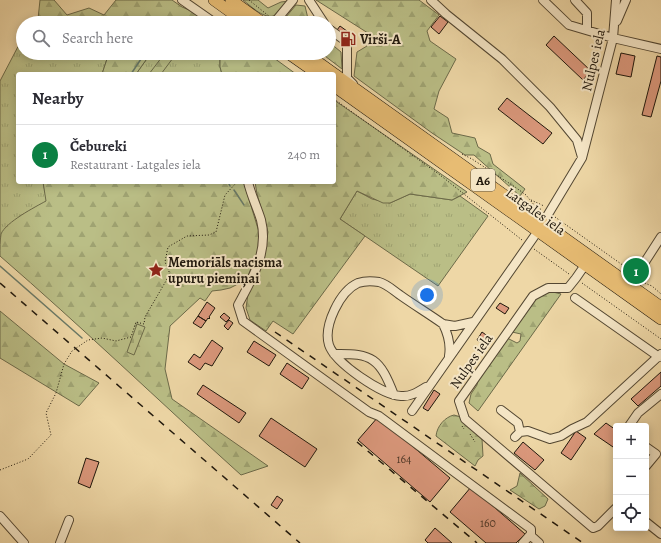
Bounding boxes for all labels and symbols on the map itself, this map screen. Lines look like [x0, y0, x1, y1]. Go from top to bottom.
street label: Nulpes iela [577, 27, 610, 93]
fuel station icon: Virši-A [339, 30, 357, 48]
place label: Virši-A [359, 30, 401, 49]
road number: A6 [471, 169, 495, 191]
street label: Latgales iela [502, 183, 570, 240]
place label: Memoriāls nacisma upuru piemiņai [168, 253, 283, 288]
pin: 1 [623, 256, 649, 286]
place icon: Memoriāls nacisma upuru piemiņai [147, 261, 165, 279]
your location [417, 285, 437, 305]
street label: Nulpes iela [445, 330, 498, 393]
house number: 164 [396, 451, 412, 467]
house number: 160 [480, 515, 496, 531]

